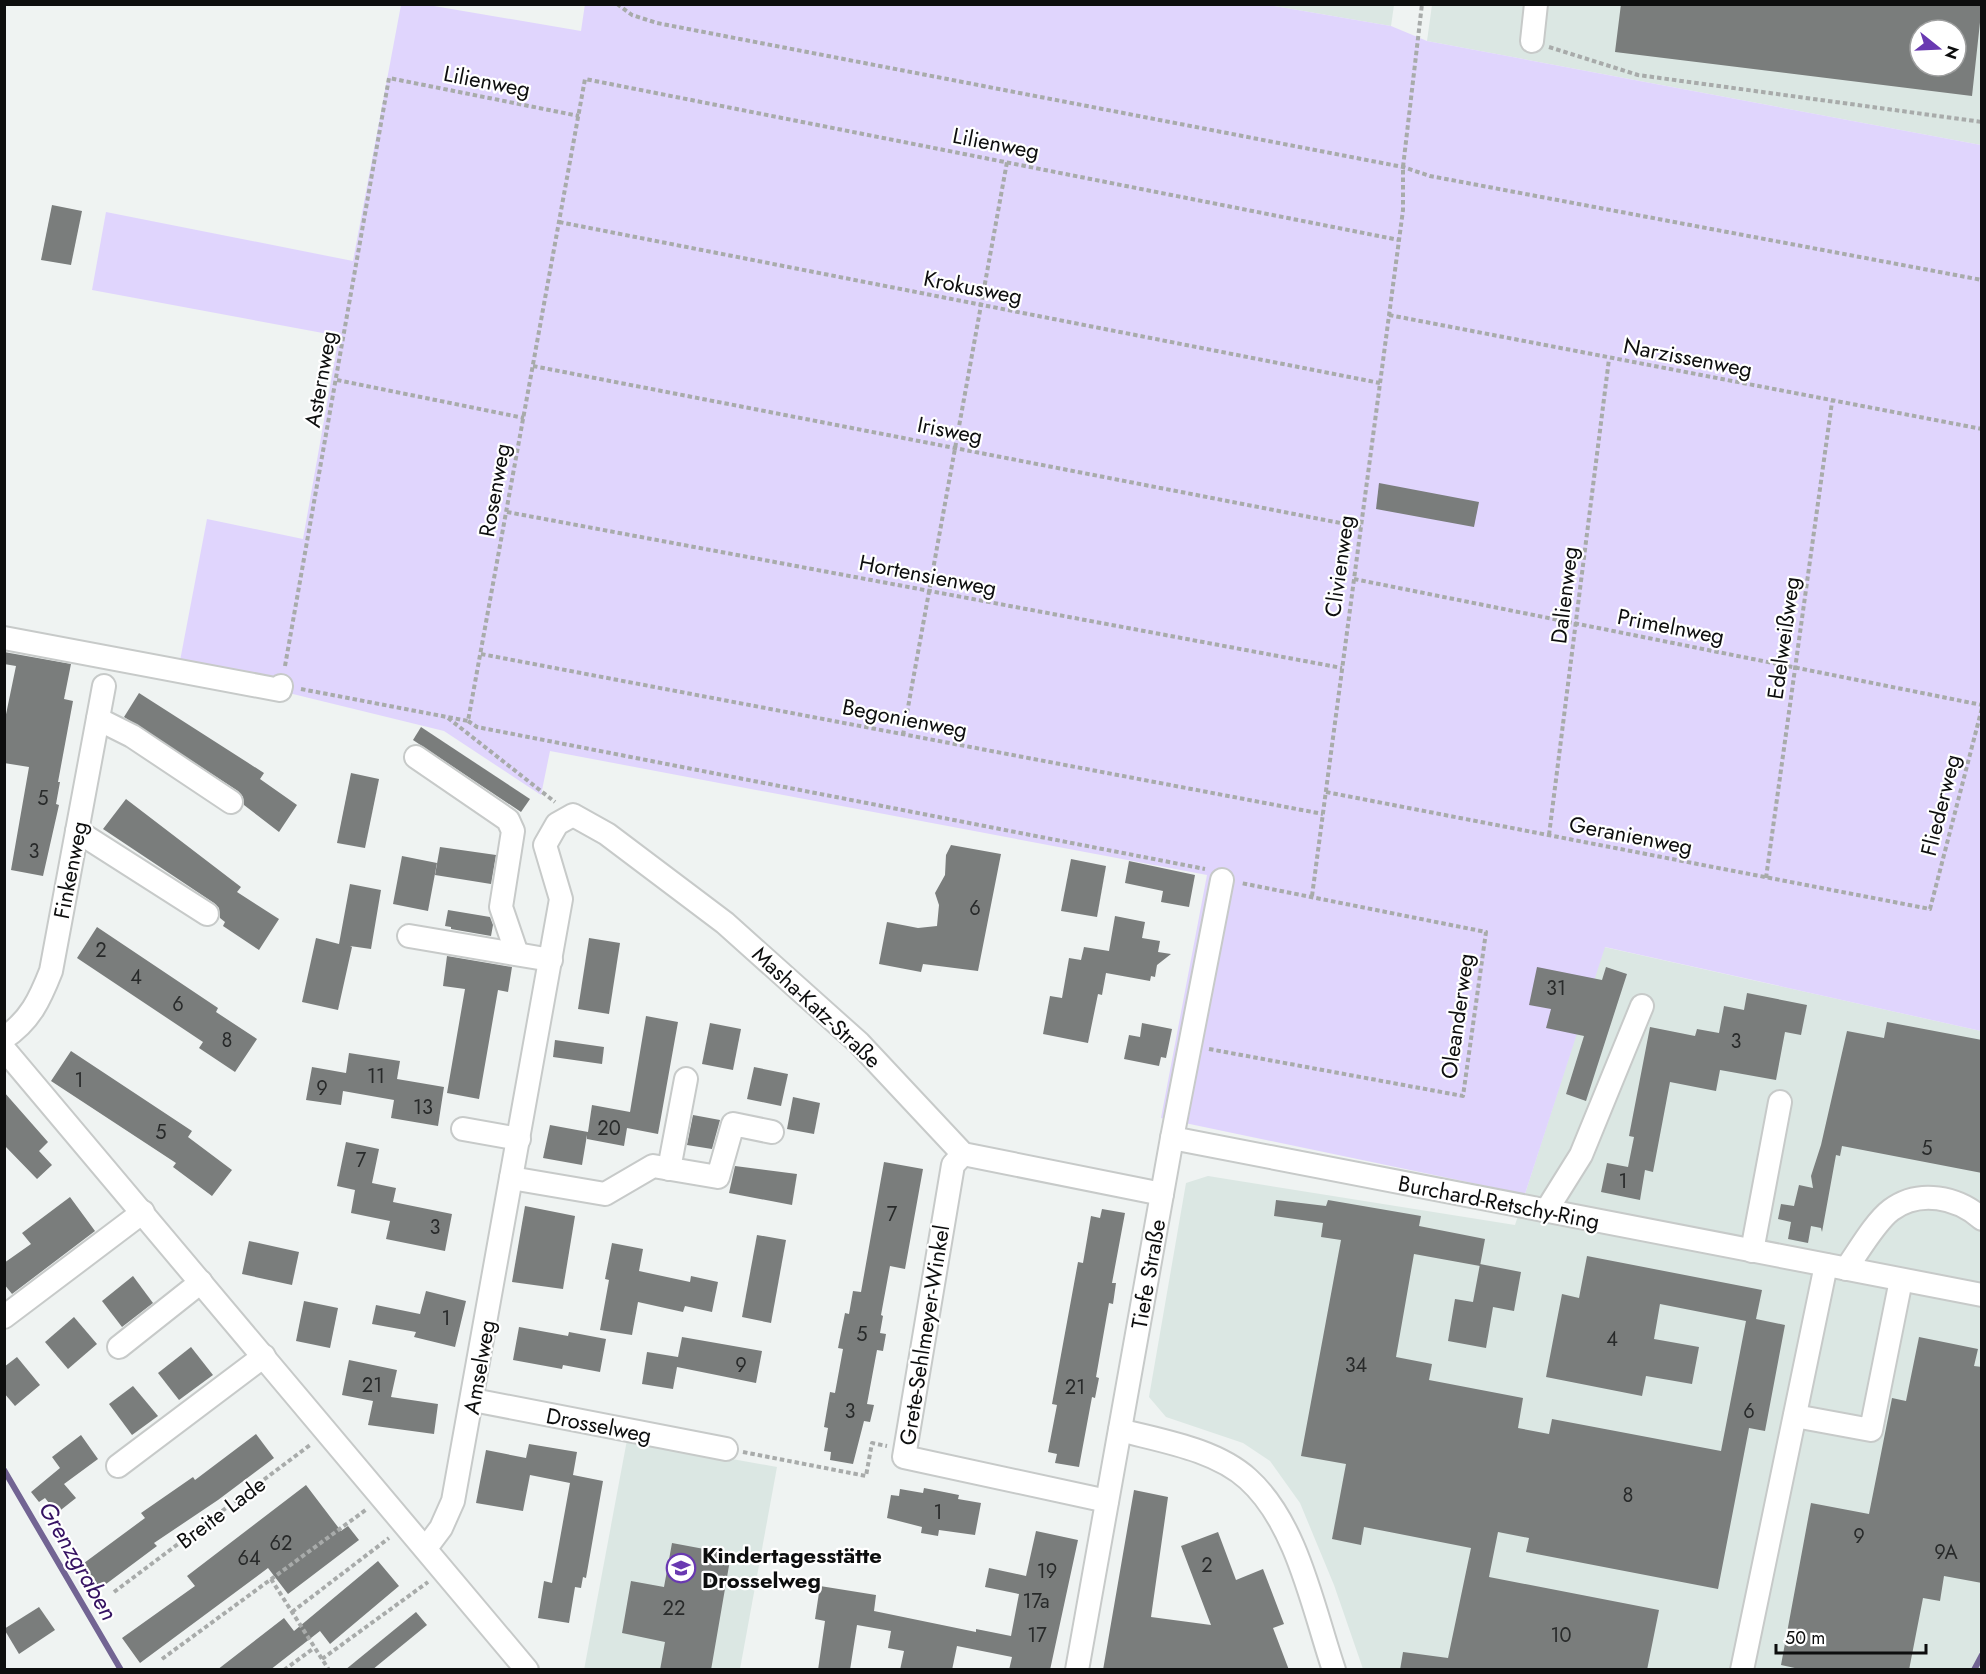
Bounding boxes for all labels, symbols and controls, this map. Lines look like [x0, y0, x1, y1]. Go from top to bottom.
north arrow [1908, 18, 1968, 78]
text: N [1939, 43, 1965, 62]
street label: Lilienweg [441, 57, 533, 105]
street label: Lilienweg [950, 119, 1042, 167]
street label: Krokusweg [921, 262, 1025, 312]
street label: Asternweg [296, 328, 344, 430]
street label: Narzissenweg [1621, 329, 1755, 385]
street label: Irisweg [915, 408, 985, 452]
street label: Rosenweg [470, 441, 518, 539]
street label: Clivienweg [1316, 513, 1362, 619]
street label: Dalienweg [1542, 545, 1586, 645]
street label: Hortensienweg [857, 546, 999, 604]
street label: Edelweißweg [1759, 575, 1807, 701]
street label: Primelnweg [1615, 600, 1727, 652]
street label: Begonienweg [840, 690, 970, 746]
street label: Fliederweg [1912, 751, 1968, 859]
house number: 5 [37, 784, 49, 813]
street label: Geranienweg [1567, 807, 1695, 863]
street label: Finkenweg [45, 818, 95, 922]
house number: 3 [29, 837, 40, 866]
house number: 6 [969, 894, 981, 923]
house number: 2 [95, 936, 107, 965]
street label: Masha-Katz-Straße [745, 939, 889, 1075]
street label: Oleanderweg [1432, 951, 1482, 1081]
house number: 4 [130, 963, 142, 992]
house number: 31 [1546, 974, 1566, 1003]
house number: 6 [172, 990, 184, 1019]
house number: 8 [222, 1026, 232, 1055]
house number: 3 [1731, 1027, 1742, 1056]
house number: 11 [367, 1062, 385, 1091]
house number: 1 [75, 1066, 84, 1095]
house number: 9 [316, 1074, 328, 1103]
house number: 13 [413, 1093, 433, 1122]
house number: 20 [597, 1114, 621, 1143]
house number: 5 [155, 1118, 167, 1147]
house number: 5 [1921, 1134, 1933, 1163]
house number: 7 [356, 1146, 367, 1175]
street label: Burchard-Retschy-Ring [1396, 1167, 1602, 1237]
house number: 1 [1619, 1167, 1628, 1196]
house number: 7 [887, 1200, 898, 1229]
house number: 3 [430, 1213, 441, 1242]
street label: Tiefe Straße [1123, 1217, 1173, 1331]
street label: Grete-Sehlmeyer-Winkel [891, 1223, 957, 1447]
house number: 1 [442, 1304, 451, 1333]
street label: Amselweg [455, 1317, 503, 1417]
house number: 5 [856, 1320, 868, 1349]
house number: 4 [1606, 1325, 1618, 1354]
house number: 9 [735, 1351, 747, 1380]
house number: 34 [1345, 1351, 1368, 1380]
house number: 21 [362, 1371, 382, 1400]
house number: 21 [1065, 1373, 1085, 1402]
house number: 3 [845, 1397, 856, 1426]
house number: 6 [1743, 1397, 1755, 1426]
street label: Drosselweg [544, 1399, 654, 1451]
street label: Breite Lade [170, 1468, 272, 1556]
house number: 8 [1623, 1481, 1633, 1510]
water label: Grenzgraben [30, 1495, 127, 1627]
house number: 1 [934, 1498, 943, 1527]
house number: 9 [1853, 1522, 1865, 1551]
house number: 62 [270, 1529, 292, 1558]
house number: 9A [1934, 1538, 1958, 1567]
place label: Kindertagesstätte Drosselweg [702, 1539, 882, 1596]
house number: 64 [237, 1544, 261, 1573]
house number: 2 [1201, 1551, 1213, 1580]
school or university icon: Kindertagesstätte Drosselweg [665, 1552, 697, 1584]
house number: 19 [1037, 1557, 1057, 1586]
house number: 17a [1022, 1587, 1050, 1616]
house number: 22 [663, 1594, 685, 1623]
scale bar [1776, 1617, 1926, 1655]
house number: 17 [1027, 1621, 1047, 1650]
house number: 10 [1551, 1621, 1572, 1650]
text: 50 m [1785, 1625, 1825, 1651]

